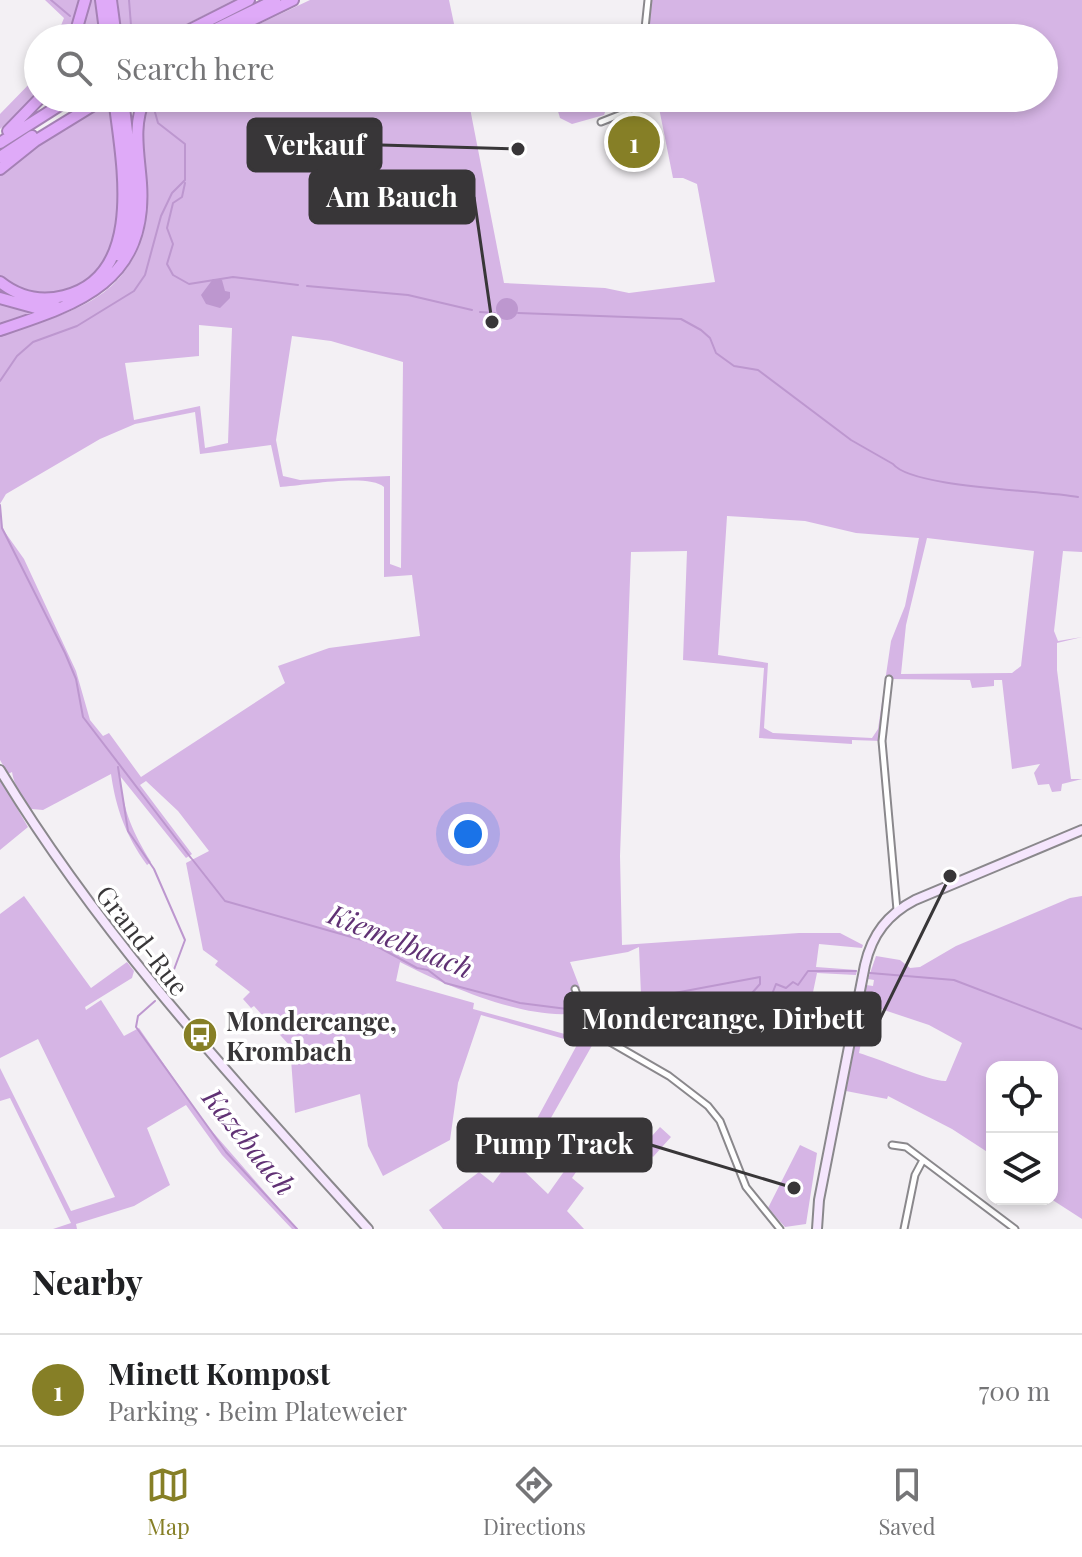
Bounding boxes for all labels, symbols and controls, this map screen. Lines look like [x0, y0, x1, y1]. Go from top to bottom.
search box [24, 24, 1058, 112]
icon: search [52, 46, 96, 90]
text: Search here [116, 48, 275, 88]
pin: 1 [608, 112, 660, 172]
callout: Verkauf [248, 119, 381, 171]
text: Verkauf [264, 125, 369, 162]
callout: Am Bauch [310, 171, 474, 223]
text: Am Bauch [325, 177, 458, 214]
your location [448, 814, 488, 854]
street label: Grand-Rue [89, 878, 197, 1002]
water label: Kiemelbaach [323, 894, 479, 986]
callout: Mondercange, Dirbett [565, 993, 880, 1045]
text: Mondercange, Dirbett [582, 999, 865, 1036]
place label: Mondercange, Krombach [226, 1003, 397, 1068]
bus stop icon: Mondercange, Krombach [181, 1016, 219, 1054]
map controls [986, 1061, 1058, 1205]
button: locate [986, 1061, 1058, 1133]
water label: Kazebaach [195, 1079, 305, 1202]
callout: Pump Track [458, 1119, 651, 1171]
text: Pump Track [474, 1124, 634, 1161]
button: layers [986, 1133, 1058, 1205]
text: Nearby [32, 1258, 143, 1304]
text: Minett Kompost [108, 1353, 330, 1393]
text: 1 [53, 1373, 63, 1408]
text: 700 m [979, 1373, 1050, 1408]
text: Parking · Beim Plateweier [108, 1393, 407, 1428]
tab: Map [146, 1463, 190, 1541]
tab: Directions [483, 1463, 586, 1541]
tab: Saved [878, 1463, 936, 1541]

